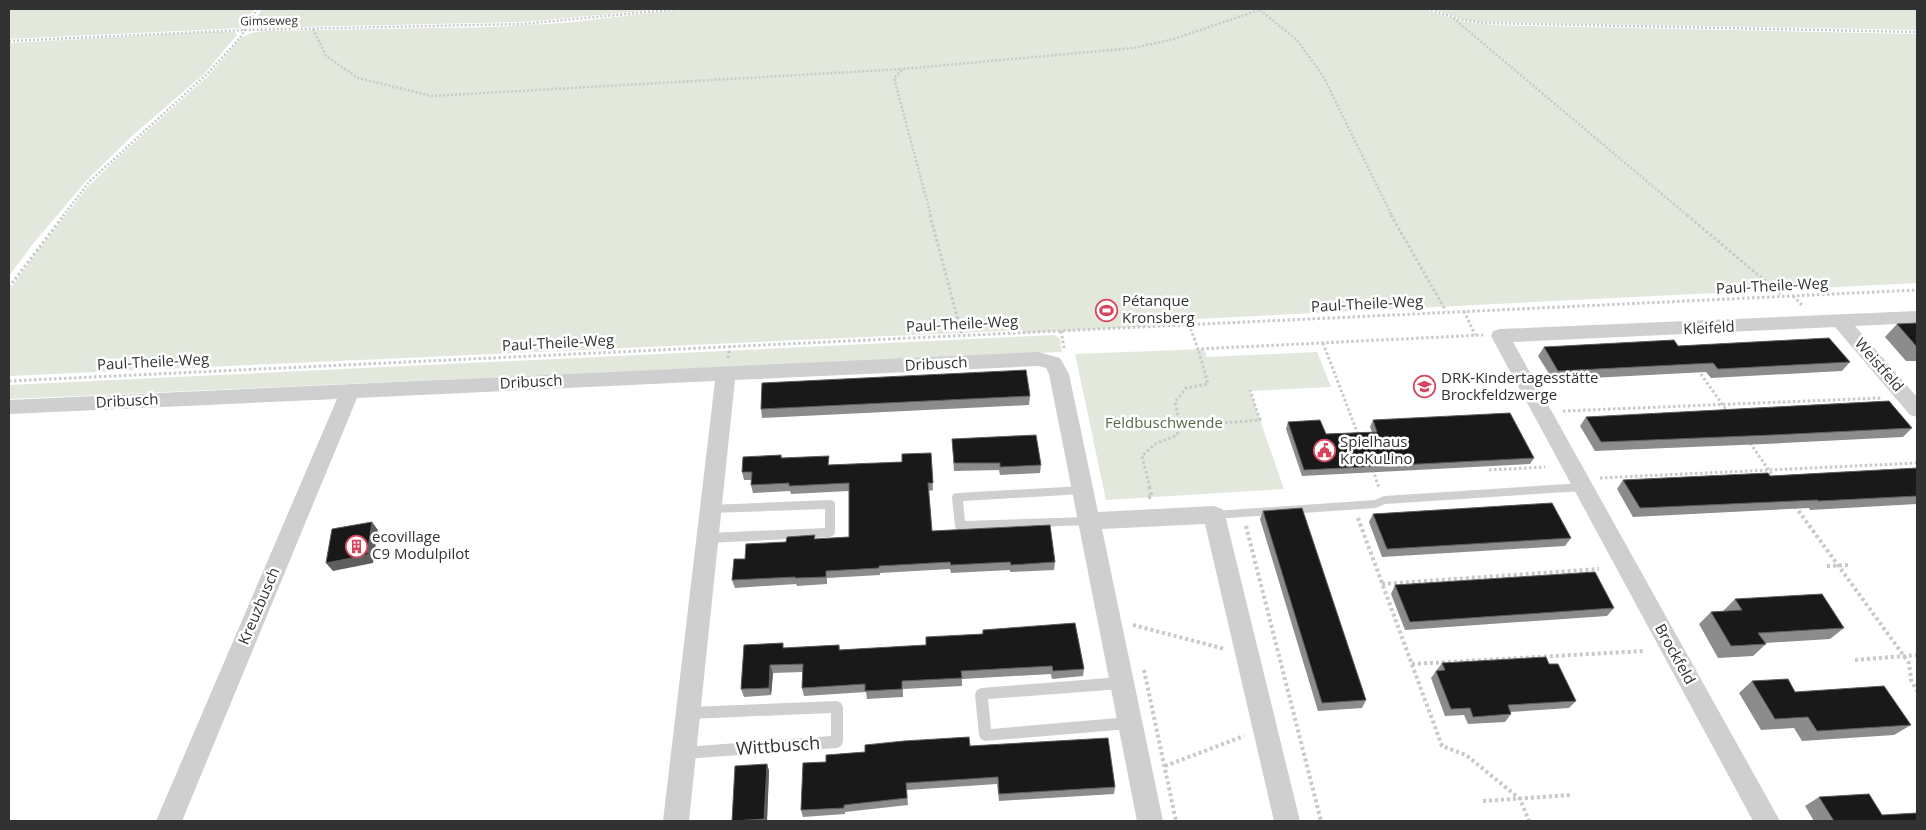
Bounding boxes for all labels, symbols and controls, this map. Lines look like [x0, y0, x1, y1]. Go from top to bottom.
street label: Gimseweg [240, 11, 299, 30]
street label: Paul-Theile-Weg [1715, 272, 1829, 298]
place label: Pétanque Kronsberg [1122, 290, 1195, 327]
street label: Paul-Theile-Weg [1310, 290, 1424, 316]
sports icon: Pétanque Kronsberg [1094, 298, 1118, 322]
street label: Paul-Theile-Weg [905, 310, 1019, 336]
street label: Kleifeld [1683, 316, 1735, 338]
street label: Paul-Theile-Weg [501, 329, 615, 355]
street label: Weistfeld [1851, 333, 1909, 395]
street label: Paul-Theile-Weg [96, 348, 210, 374]
street label: Dribusch [904, 351, 968, 375]
place label: DRK-Kindertagesstätte Brockfeldzwerge [1441, 367, 1598, 404]
street label: Dribusch [499, 369, 563, 393]
school or university icon: DRK-Kindertagesstätte Brockfeldzwerge [1413, 375, 1437, 399]
street label: Dribusch [95, 388, 159, 412]
park label: Feldbuschwende [1105, 412, 1223, 432]
place label: Spielhaus KroKuLino [1340, 431, 1413, 468]
public building icon: Spielhaus KroKuLino [1312, 439, 1336, 463]
place label: ecovillage C9 Modulpilot [372, 526, 470, 563]
building icon: ecovillage C9 Modulpilot [344, 534, 368, 558]
street label: Kreuzbusch [233, 564, 283, 647]
street label: Brockfeld [1651, 620, 1701, 687]
street label: Wittbusch [735, 730, 821, 760]

